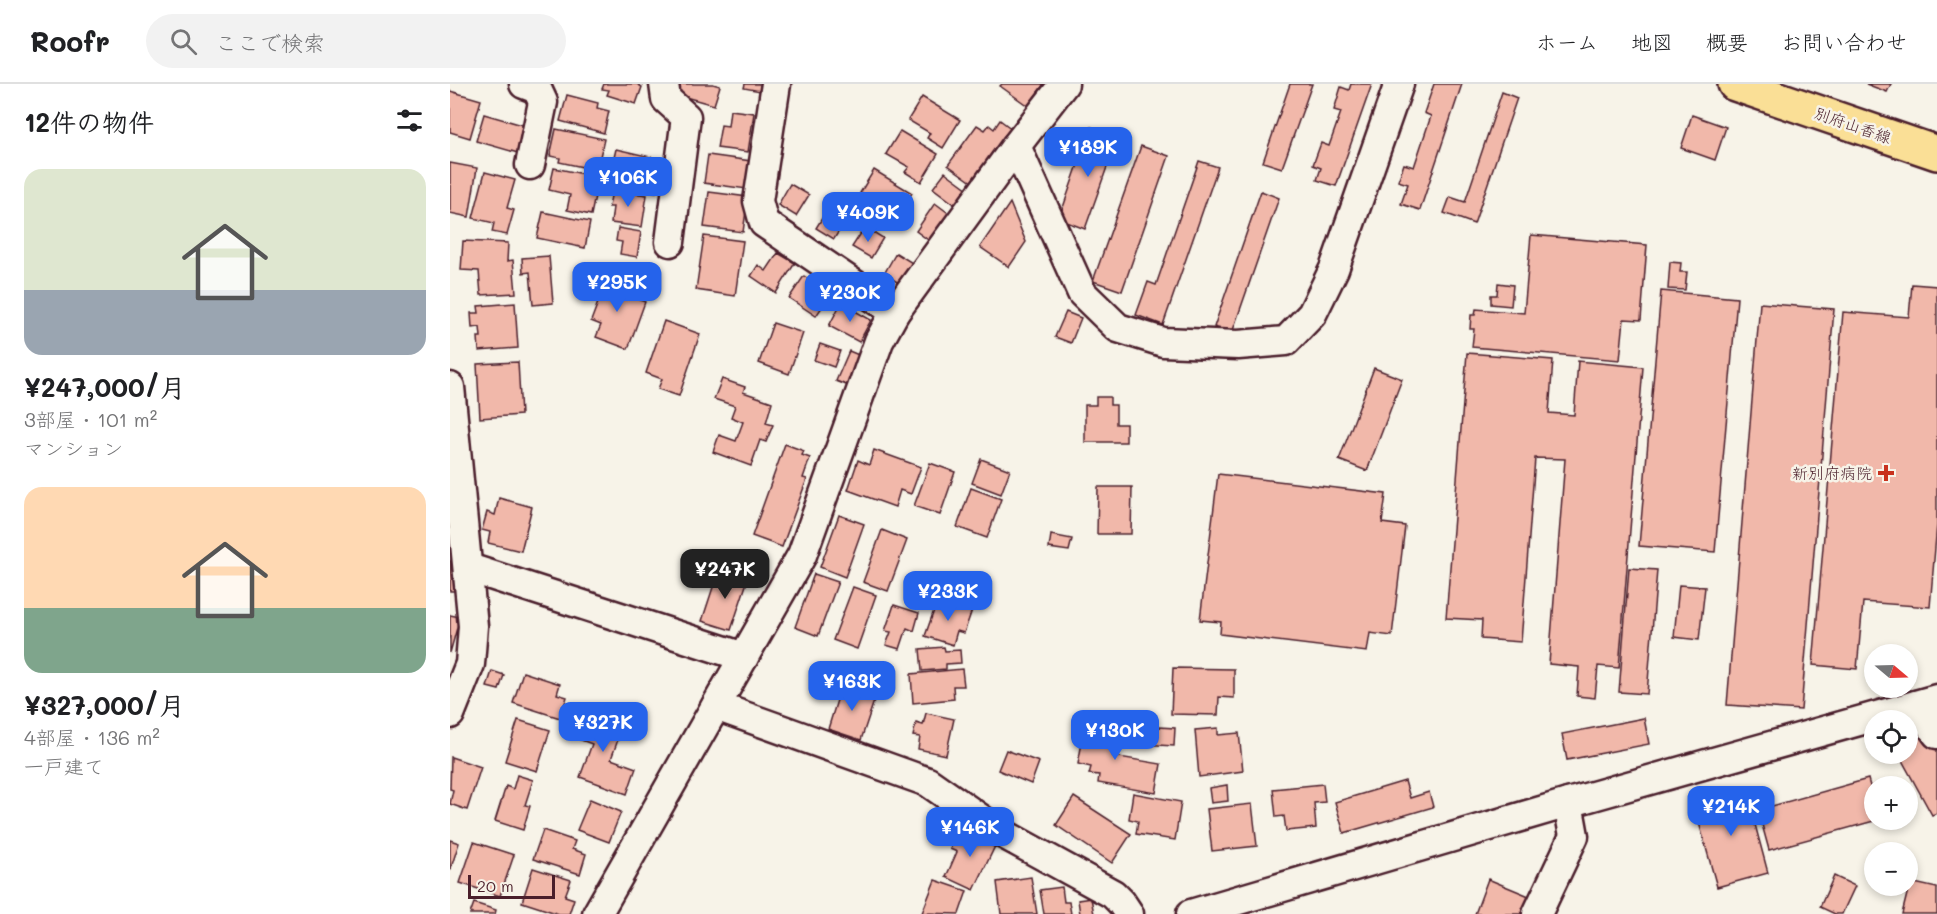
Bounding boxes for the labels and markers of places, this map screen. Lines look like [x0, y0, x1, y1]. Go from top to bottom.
pin: ¥189K [1046, 127, 1130, 178]
pin: ¥106K [586, 157, 670, 208]
pin: ¥409K [826, 192, 910, 243]
pin: ¥295K [575, 262, 659, 313]
pin: ¥230K [808, 272, 892, 323]
place label: 新別府病院 [1792, 462, 1872, 483]
marker: 新別府病院 [1877, 464, 1895, 482]
pin: ¥247K [683, 549, 767, 600]
pin: ¥233K [906, 571, 990, 622]
pin: ¥163K [810, 661, 894, 712]
pin: ¥327K [561, 702, 645, 753]
pin: ¥130K [1073, 710, 1157, 761]
pin: ¥214K [1689, 786, 1773, 837]
pin: ¥146K [928, 807, 1012, 858]

